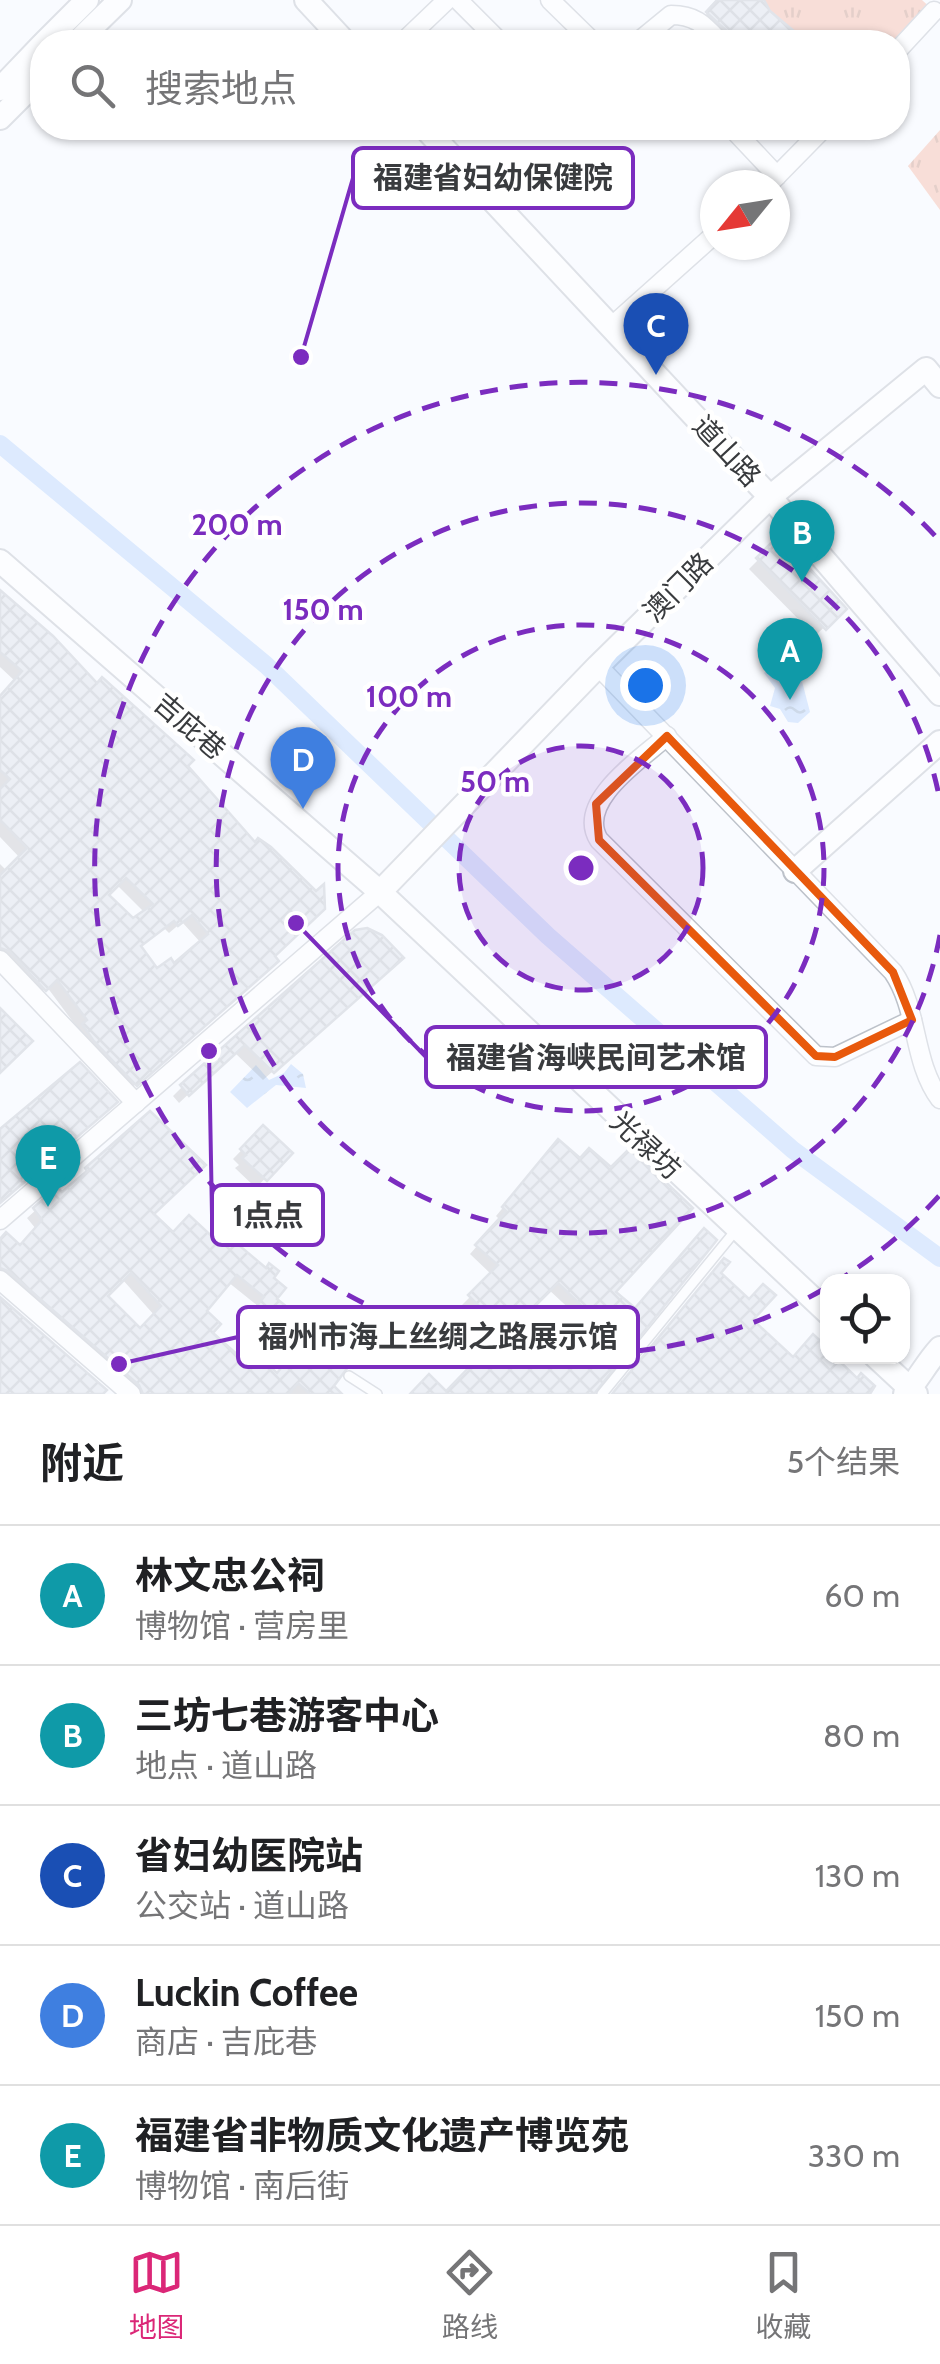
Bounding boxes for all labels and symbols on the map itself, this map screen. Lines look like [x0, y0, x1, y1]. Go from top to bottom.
callout: 福建省妇幼保健院 [353, 148, 633, 208]
text: 福建省妇幼保健院 [373, 159, 613, 196]
north arrow [700, 170, 790, 260]
pin: C [624, 292, 688, 375]
street label: 道山路 [686, 409, 768, 493]
pin: B [770, 500, 834, 582]
text: 200 m [191, 506, 283, 543]
street label: 澳门路 [636, 545, 720, 629]
text: 150 m [282, 591, 364, 628]
pin: A [758, 618, 822, 700]
your location [620, 660, 671, 711]
text: 100 m [366, 678, 452, 715]
street label: 吉庇巷 [147, 686, 233, 766]
pin: D [270, 726, 336, 809]
text: 50 m [460, 763, 530, 800]
centre of rings [563, 850, 599, 886]
callout: 福建省海峡民间艺术馆 [426, 1027, 766, 1087]
text: 福建省海峡民间艺术馆 [446, 1039, 746, 1076]
street label: 光禄坊 [604, 1104, 688, 1186]
pin: E [15, 1124, 80, 1207]
callout: 1点点 [212, 1185, 323, 1245]
text: 1点点 [232, 1197, 304, 1234]
callout: 福州市海上丝绸之路展示馆 [238, 1307, 638, 1367]
text: 福州市海上丝绸之路展示馆 [258, 1318, 618, 1355]

